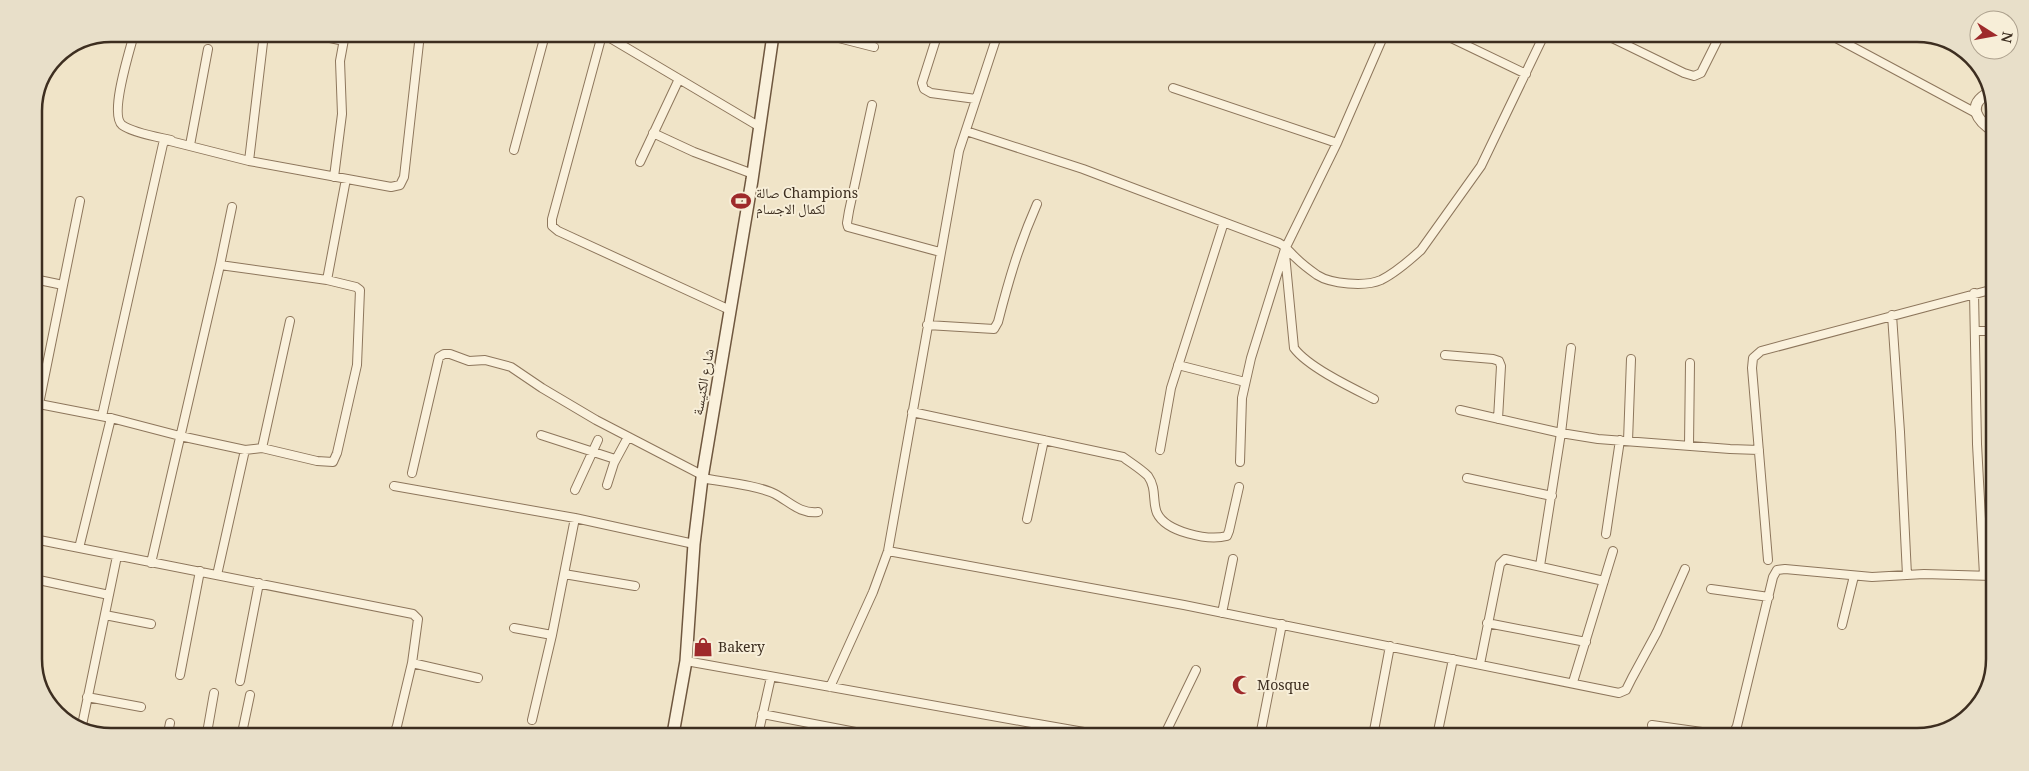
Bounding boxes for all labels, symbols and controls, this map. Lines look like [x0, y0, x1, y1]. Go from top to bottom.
north arrow [1969, 10, 2019, 60]
text: N [1992, 29, 2018, 45]
place label: صالة Champions لكمال الاجسام [756, 183, 858, 223]
sports icon: صالة Champions لكمال الاجسام [730, 190, 752, 212]
street label: شارع الكنيسة [687, 347, 723, 418]
shop icon: Bakery [692, 636, 714, 658]
place label: Bakery [718, 637, 765, 661]
mosque icon: Mosque [1231, 674, 1253, 696]
place label: Mosque [1257, 675, 1310, 699]

